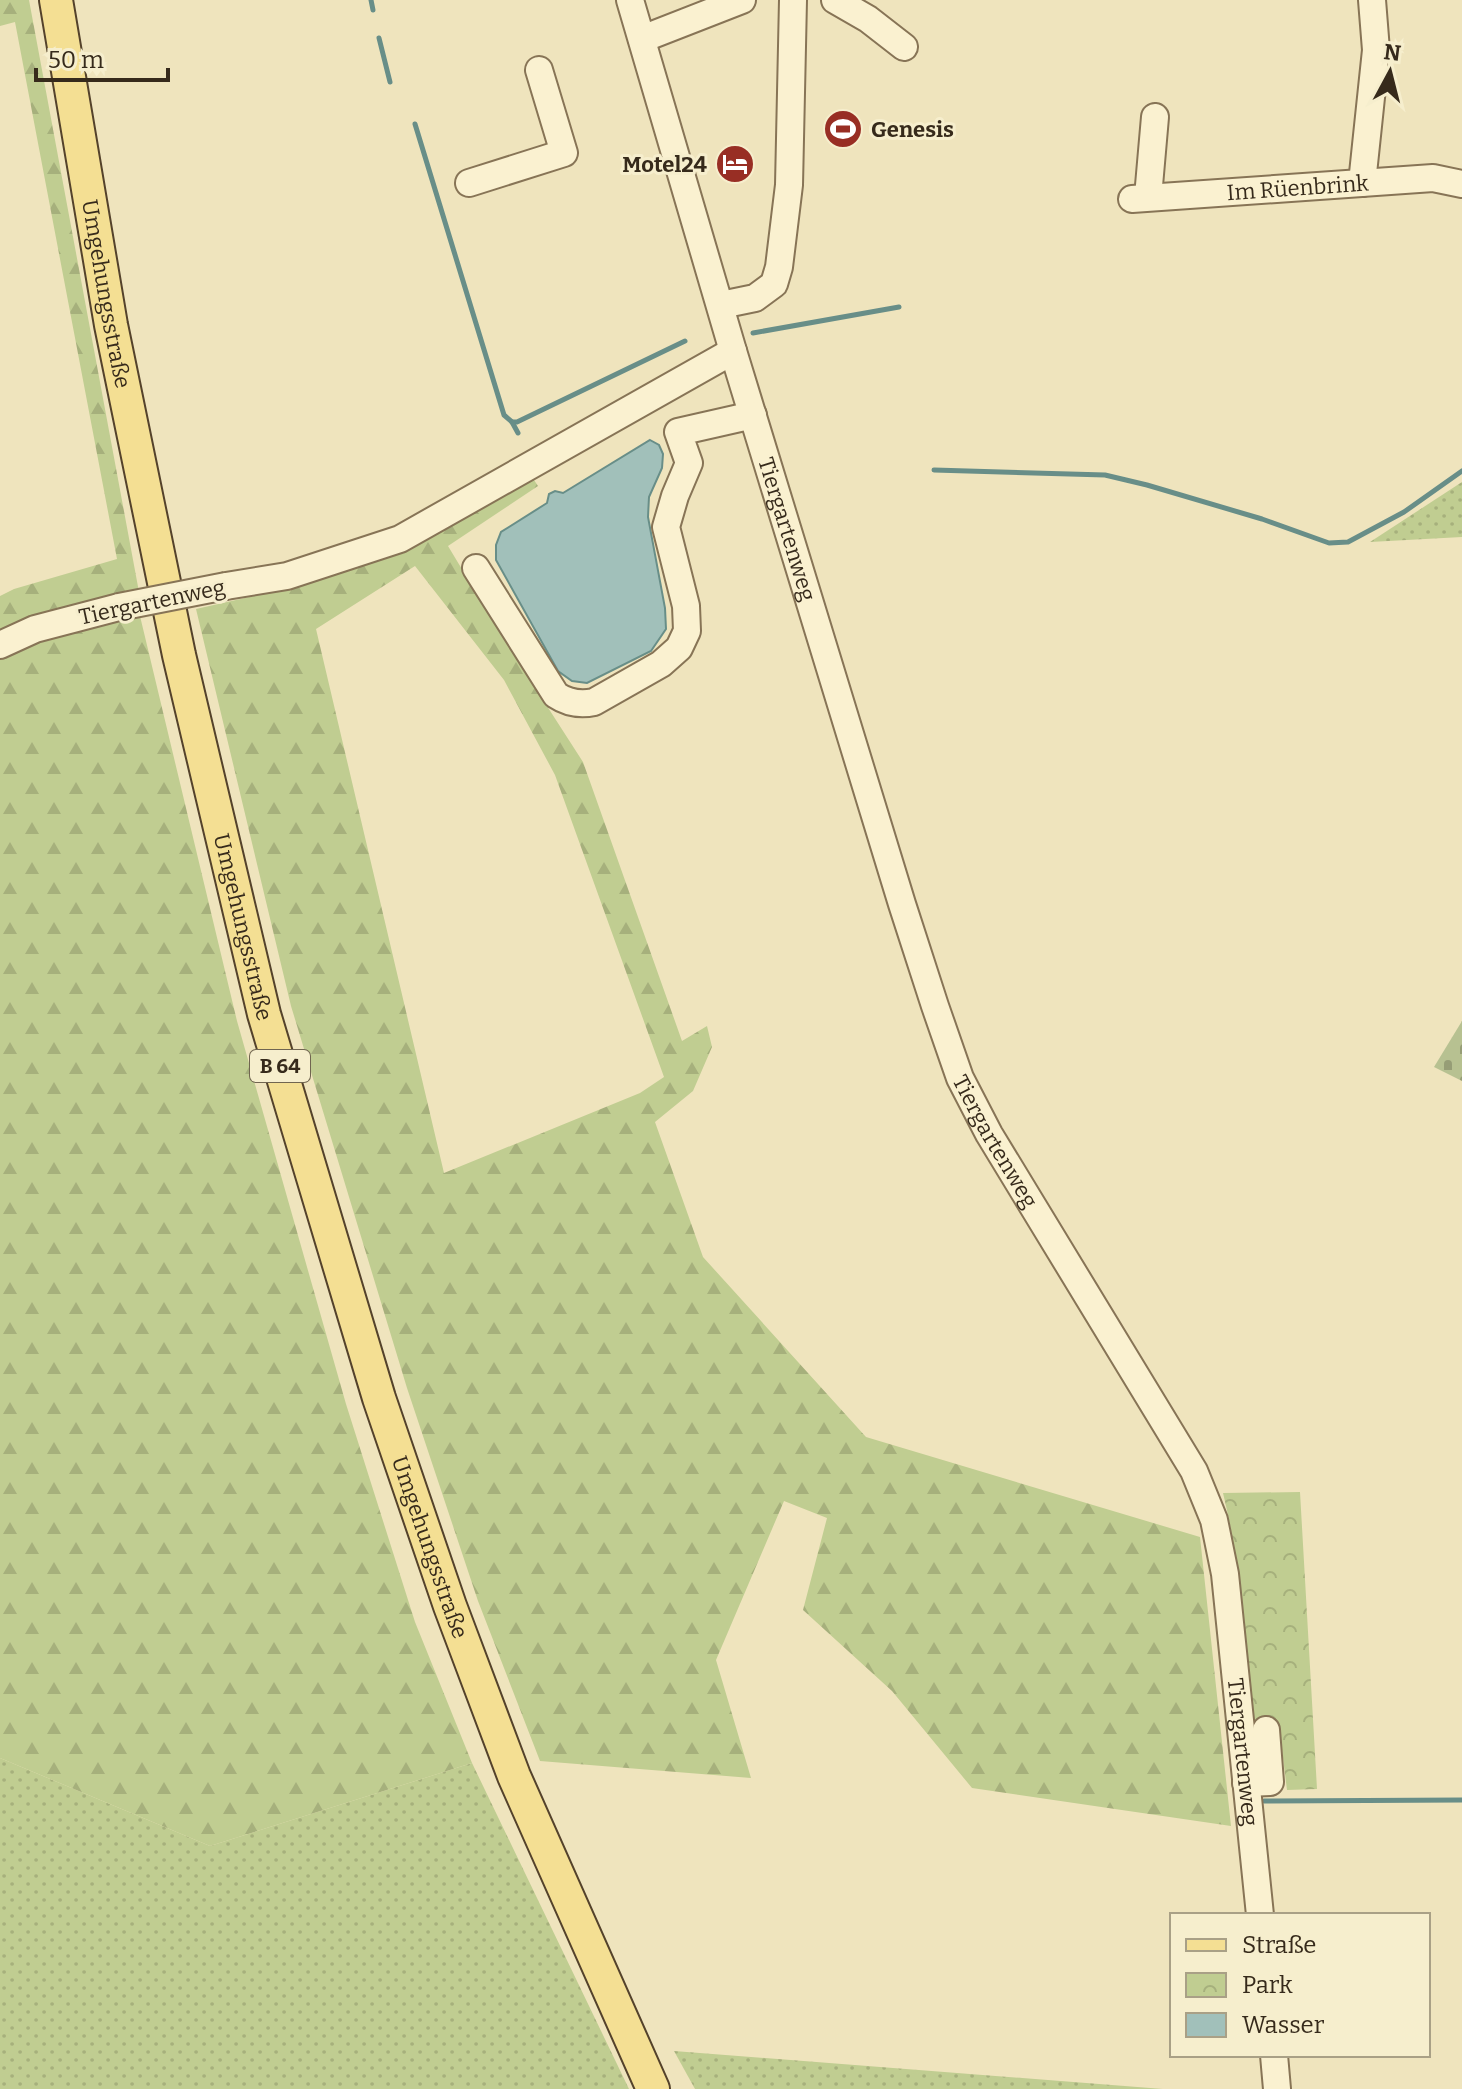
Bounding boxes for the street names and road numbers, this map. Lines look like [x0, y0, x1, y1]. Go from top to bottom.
street label: Im Rüenbrink [1226, 169, 1370, 206]
street label: Umgehungsstraße [76, 197, 137, 390]
street label: Tiergartenweg [753, 454, 822, 604]
street label: Tiergartenweg [76, 573, 228, 631]
street label: Umgehungsstraße [208, 831, 279, 1024]
road number: B 64 [250, 1050, 310, 1082]
street label: Tiergartenweg [947, 1070, 1044, 1213]
street label: Umgehungsstraße [386, 1452, 474, 1642]
street label: Tiergartenweg [1222, 1677, 1264, 1827]

